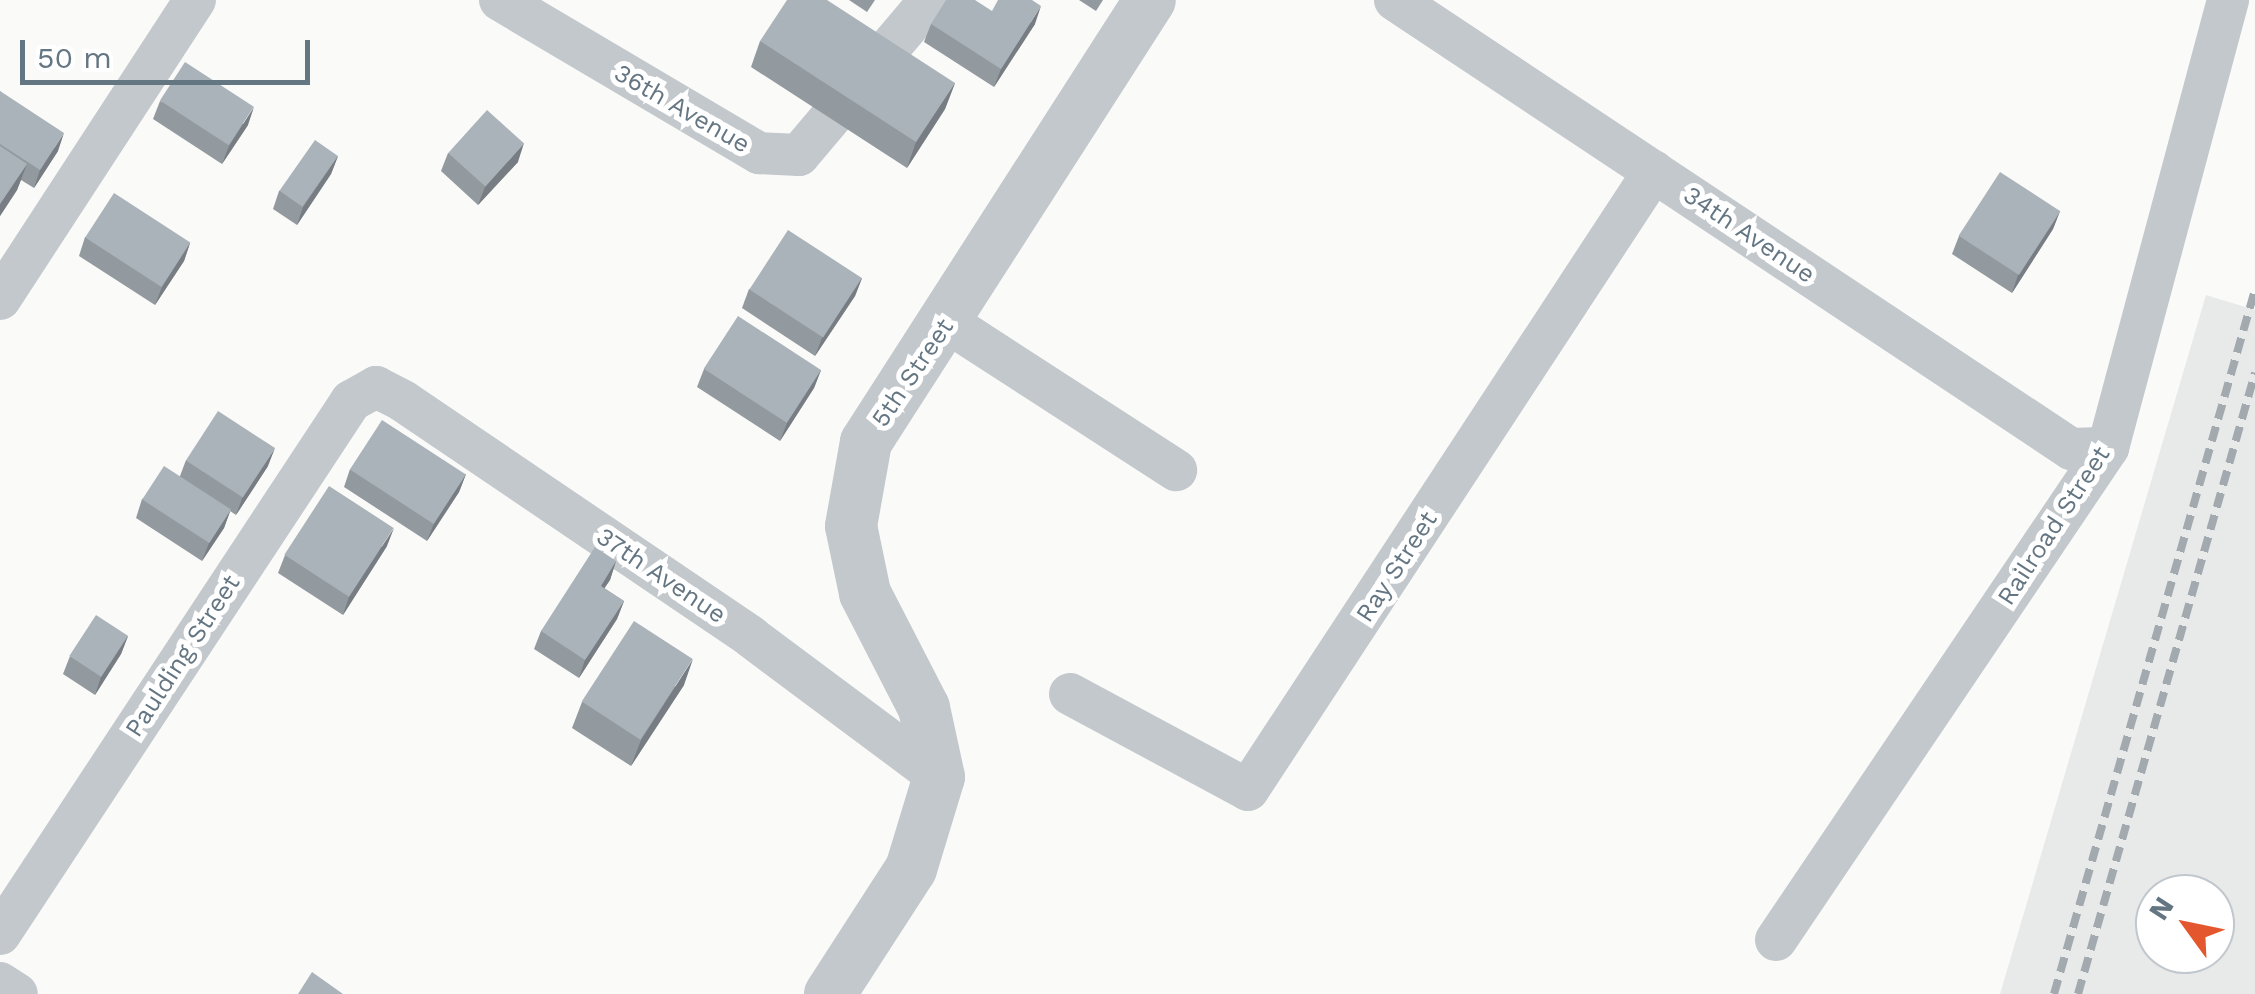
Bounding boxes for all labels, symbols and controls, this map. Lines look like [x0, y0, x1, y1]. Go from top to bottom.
scale bar [25, 20, 315, 82]
text: 50 m [37, 40, 112, 75]
street label: 36th Avenue [608, 58, 756, 160]
street label: 34th Avenue [1677, 180, 1821, 290]
street label: 5th Street [866, 313, 960, 433]
street label: Railroad Street [1991, 441, 2117, 611]
street label: Ray Street [1350, 506, 1444, 628]
street label: 37th Avenue [590, 521, 732, 631]
street label: Paulding Street [119, 569, 247, 743]
north arrow [2135, 874, 2235, 974]
text: N [2142, 891, 2181, 926]

